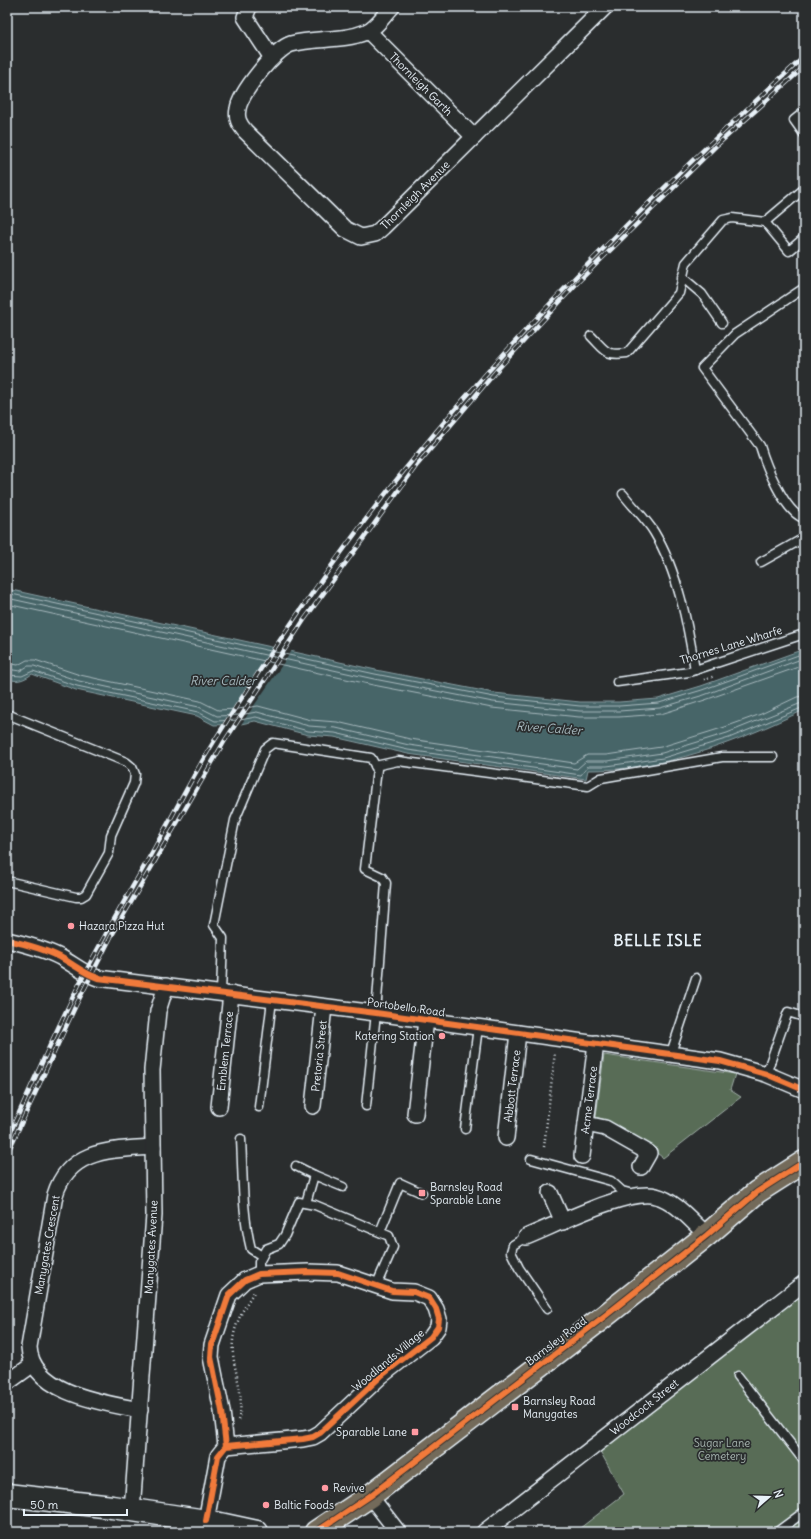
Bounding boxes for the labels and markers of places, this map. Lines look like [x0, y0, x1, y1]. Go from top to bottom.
place label: Hazara Pizza Hut [79, 919, 165, 933]
marker: Hazara Pizza Hut [66, 921, 76, 931]
place label: Katering Station [355, 1029, 434, 1043]
marker: Katering Station [437, 1031, 447, 1041]
place label: Barnsley Road Sparable Lane [430, 1180, 503, 1207]
marker: Barnsley Road Sparable Lane [417, 1188, 427, 1198]
place label: Barnsley Road Manygates [523, 1394, 596, 1421]
marker: Barnsley Road Manygates [510, 1402, 520, 1412]
place label: Sparable Lane [336, 1425, 407, 1439]
marker: Sparable Lane [410, 1427, 420, 1437]
place label: Revive [333, 1481, 365, 1495]
marker: Revive [320, 1483, 330, 1493]
place label: Baltic Foods [274, 1498, 334, 1512]
marker: Baltic Foods [261, 1500, 271, 1510]

